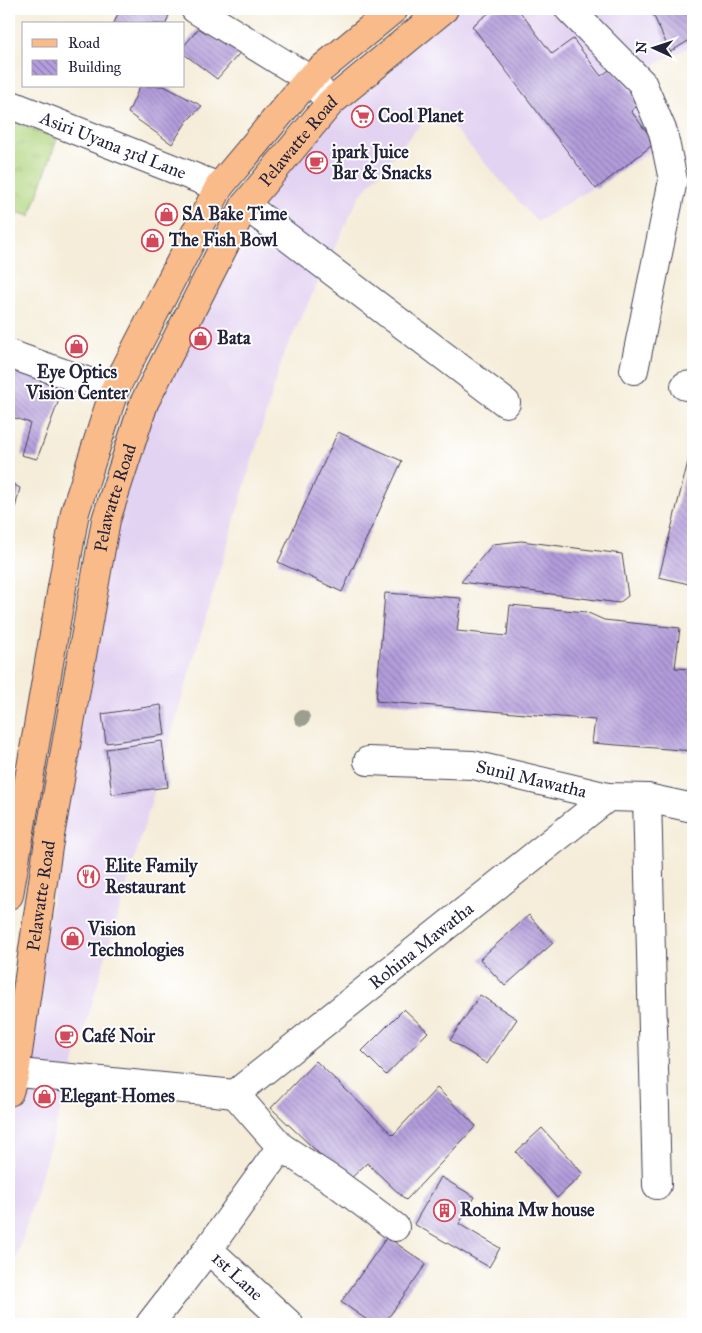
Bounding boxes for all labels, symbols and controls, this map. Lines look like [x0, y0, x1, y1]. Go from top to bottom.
legend [22, 22, 185, 88]
north arrow [630, 22, 680, 72]
text: Road [68, 34, 100, 52]
text: N [633, 41, 650, 54]
text: Building [68, 58, 122, 76]
street label: Pelawatte Road [254, 90, 342, 191]
supermarket icon: Cool Planet [350, 104, 374, 128]
place label: Cool Planet [378, 105, 464, 127]
street label: Asiri Uyana 3rd Lane [36, 106, 189, 184]
place label: ipark Juice Bar & Snacks [332, 141, 432, 184]
cafe icon: ipark Juice Bar & Snacks [304, 150, 328, 174]
shop icon: SA Bake Time [154, 202, 178, 226]
place label: SA Bake Time [182, 203, 288, 225]
shop icon: The Fish Bowl [141, 228, 165, 252]
place label: The Fish Bowl [168, 229, 279, 251]
shop icon: Bata [189, 326, 213, 350]
place label: Bata [217, 327, 251, 349]
shop icon: Eye Optics Vision Center [65, 335, 89, 359]
place label: Eye Optics Vision Center [25, 361, 129, 404]
street label: Pelawatte Road [90, 441, 141, 554]
street label: Sunil Mawatha [474, 755, 589, 803]
street label: Pelawatte Road [22, 839, 60, 953]
place label: Elite Family Restaurant [105, 855, 199, 898]
restaurant icon: Elite Family Restaurant [77, 864, 101, 888]
street label: Rohina Mawatha [364, 897, 478, 994]
place label: Vision Technologies [87, 918, 185, 962]
shop icon: Vision Technologies [60, 927, 84, 951]
cafe icon: Café Noir [54, 1024, 78, 1048]
place label: Café Noir [82, 1025, 156, 1047]
shop icon: Elegant Homes [32, 1084, 56, 1108]
place label: Elegant Homes [60, 1085, 175, 1108]
building icon: Rohina Mw house [432, 1198, 456, 1222]
place label: Rohina Mw house [460, 1199, 595, 1221]
street label: 1st Lane [207, 1247, 268, 1305]

